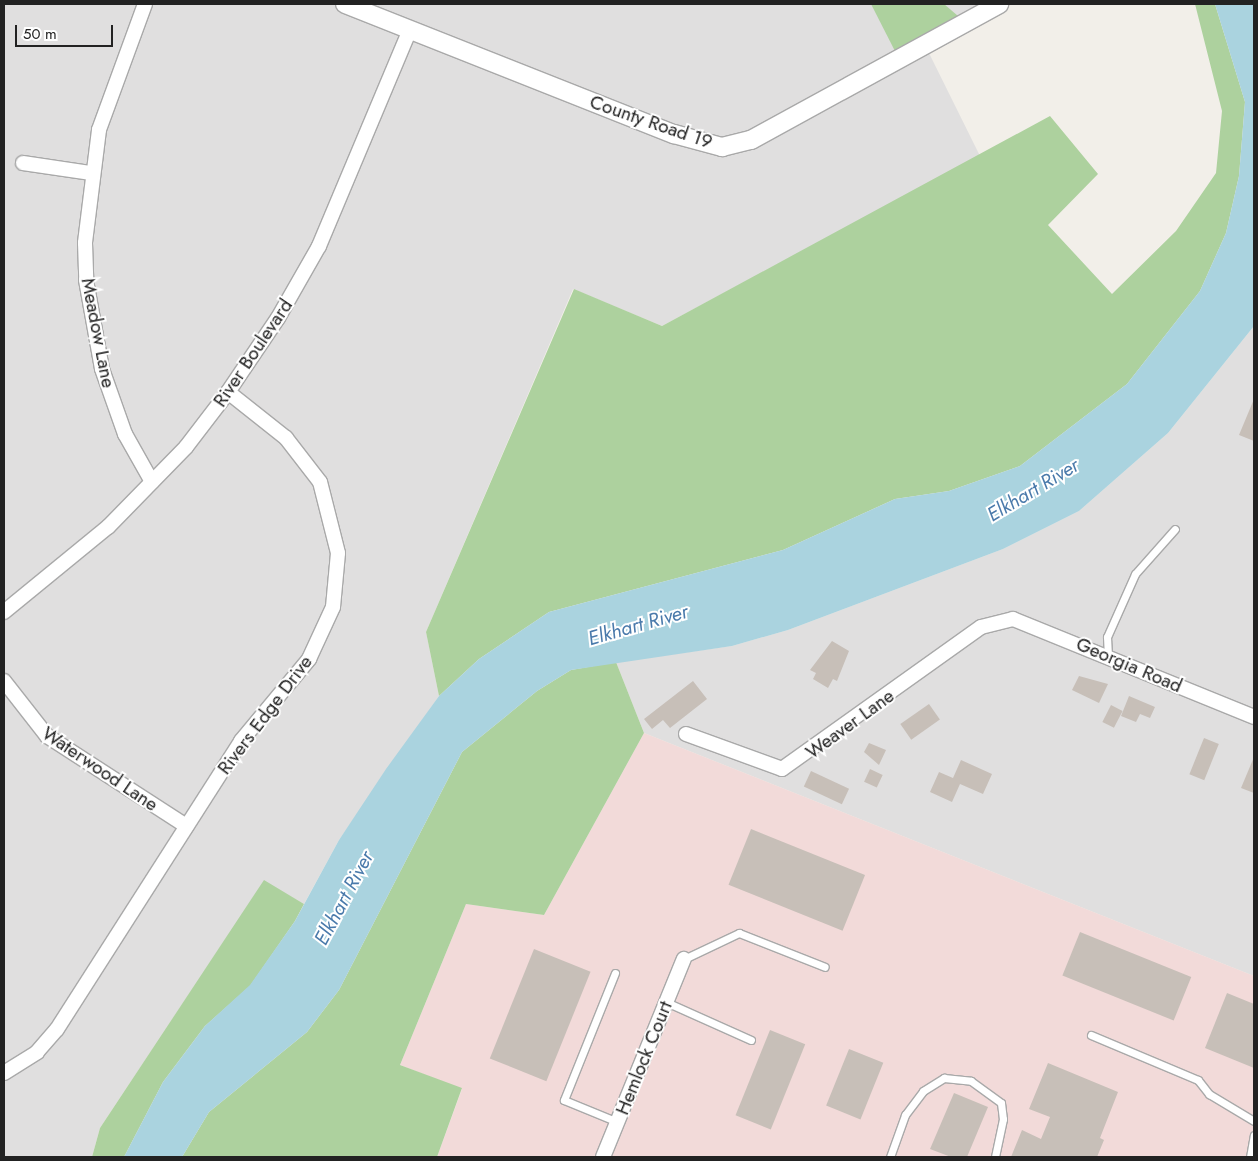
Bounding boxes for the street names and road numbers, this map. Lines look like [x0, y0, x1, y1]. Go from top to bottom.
street label: County Road 19 [587, 90, 715, 154]
street label: Meadow Lane [76, 276, 120, 390]
street label: River Boulevard [209, 295, 297, 411]
street label: Georgia Road [1073, 632, 1185, 698]
street label: Rivers Edge Drive [213, 651, 317, 779]
street label: Weaver Lane [801, 684, 899, 764]
street label: Waterwood Lane [38, 722, 162, 816]
street label: Hemlock Court [611, 998, 677, 1118]

